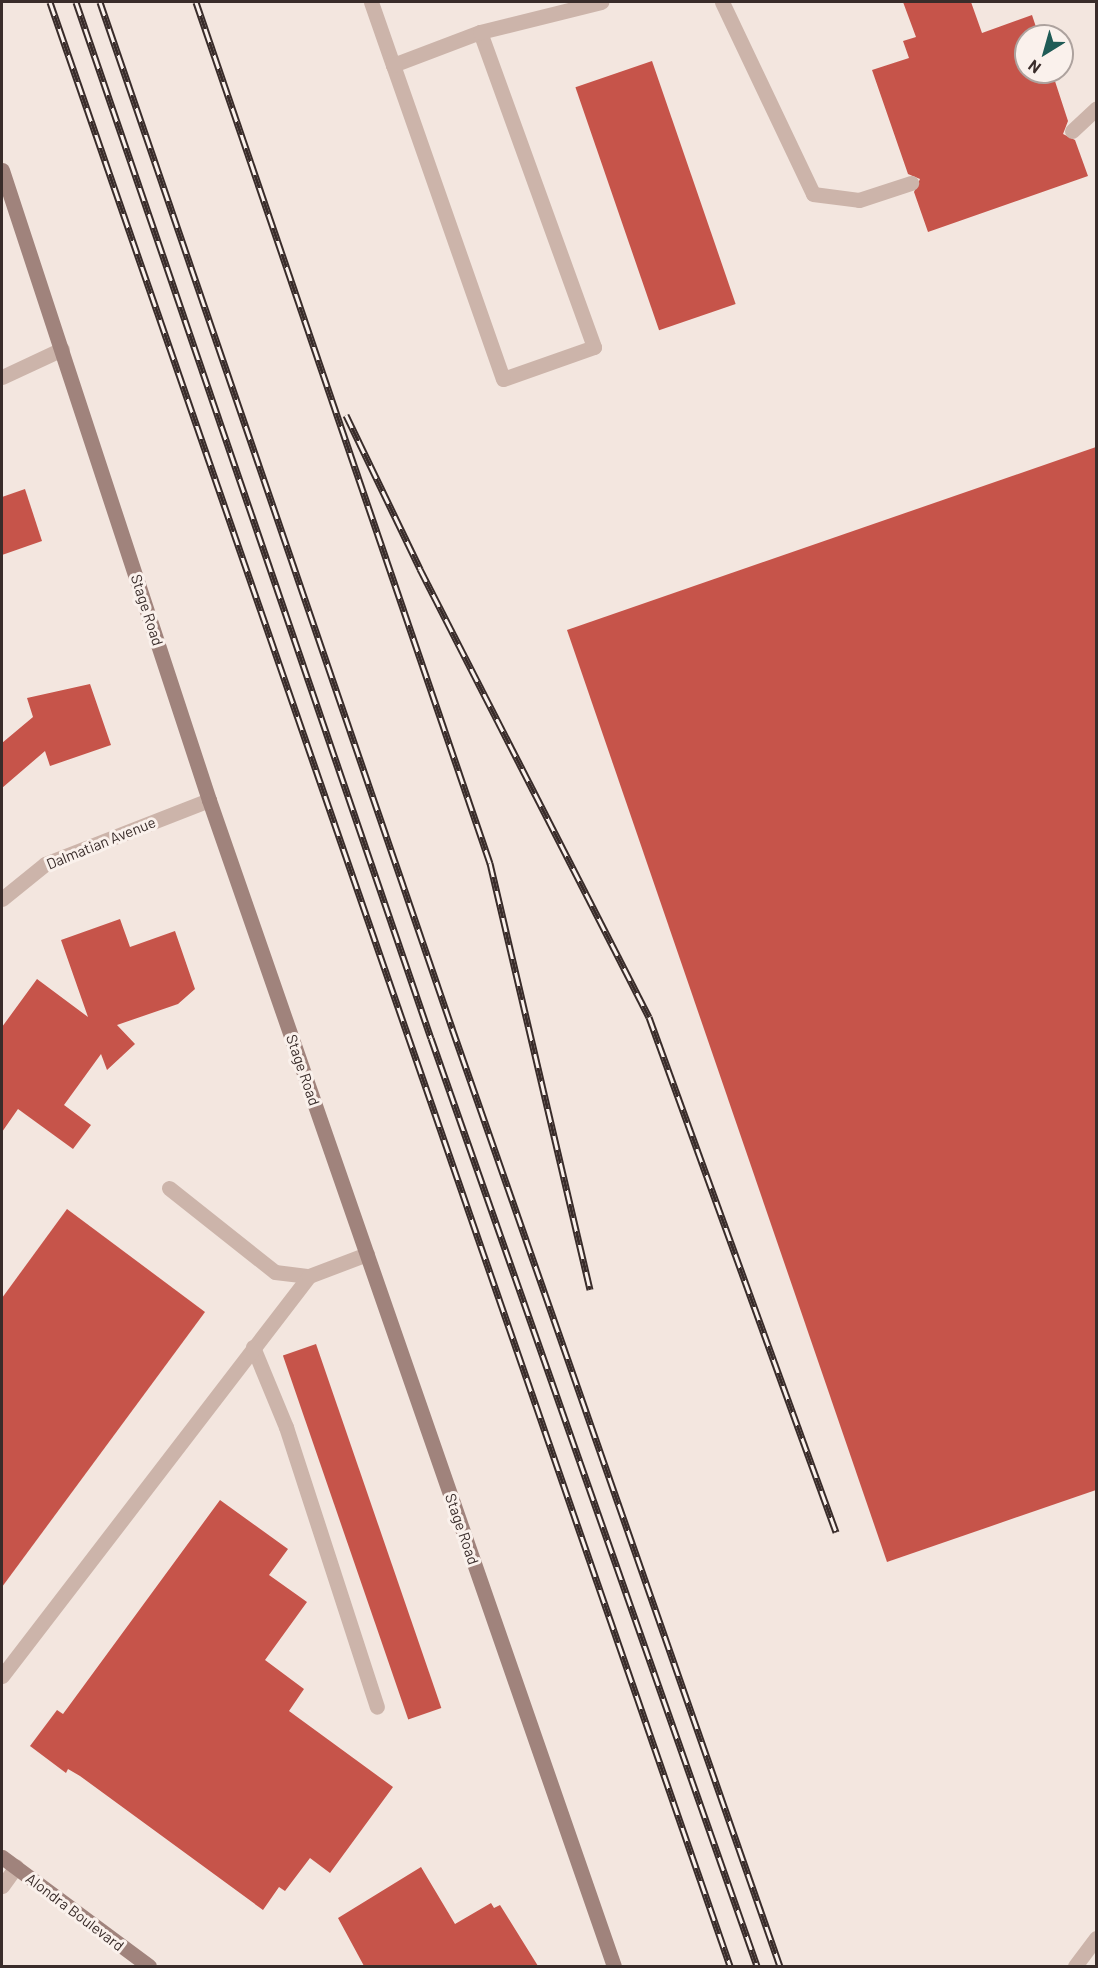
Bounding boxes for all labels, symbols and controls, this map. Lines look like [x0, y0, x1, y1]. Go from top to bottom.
north arrow [1014, 24, 1074, 84]
text: N [1024, 56, 1044, 78]
street label: Stage Road [127, 572, 167, 648]
street label: Dalmatian Avenue [44, 813, 158, 873]
street label: Stage Road [282, 1032, 324, 1108]
street label: Stage Road [441, 1491, 483, 1567]
street label: Alondra Boulevard [22, 1869, 128, 1955]

